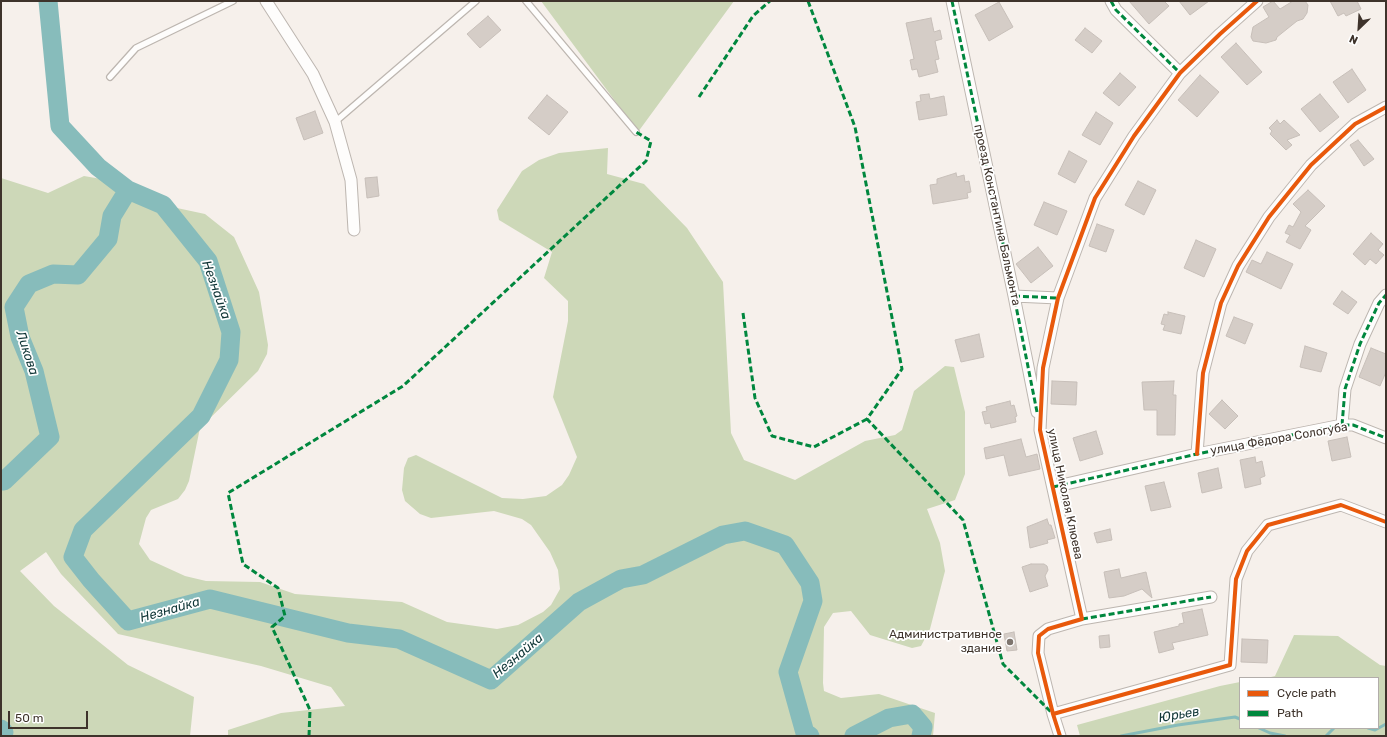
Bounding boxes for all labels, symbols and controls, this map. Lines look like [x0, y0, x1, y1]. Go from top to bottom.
north arrow [1339, 8, 1379, 48]
text: N [1347, 32, 1360, 47]
street label: проезд Константина Бальмонта [971, 123, 1023, 307]
water label: Незнайка [198, 259, 234, 321]
water label: Ликова [13, 329, 41, 377]
street label: улица Фёдора Сологуба [1209, 420, 1349, 458]
street label: улица Николая Клюева [1044, 427, 1086, 561]
water label: Незнайка [138, 594, 202, 626]
place label: Административное здание [889, 628, 1002, 656]
water label: Незнайка [490, 630, 546, 682]
marker: Административное здание [1005, 637, 1015, 647]
legend [1239, 677, 1379, 729]
text: Cycle path [1277, 686, 1336, 700]
scale bar [10, 703, 90, 729]
water label: Юрьев [1157, 704, 1201, 726]
text: Path [1277, 706, 1303, 720]
text: 50 m [15, 711, 43, 725]

